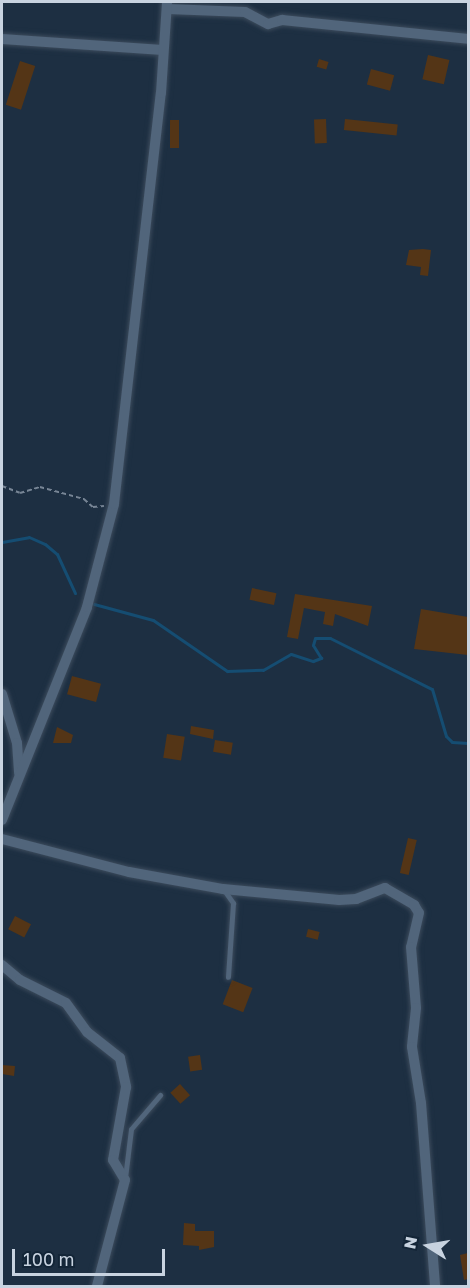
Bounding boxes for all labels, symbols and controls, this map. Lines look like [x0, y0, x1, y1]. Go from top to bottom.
north arrow [398, 1216, 458, 1276]
text: N [399, 1235, 421, 1250]
scale bar [15, 1237, 168, 1275]
text: 100 m [23, 1248, 74, 1270]

